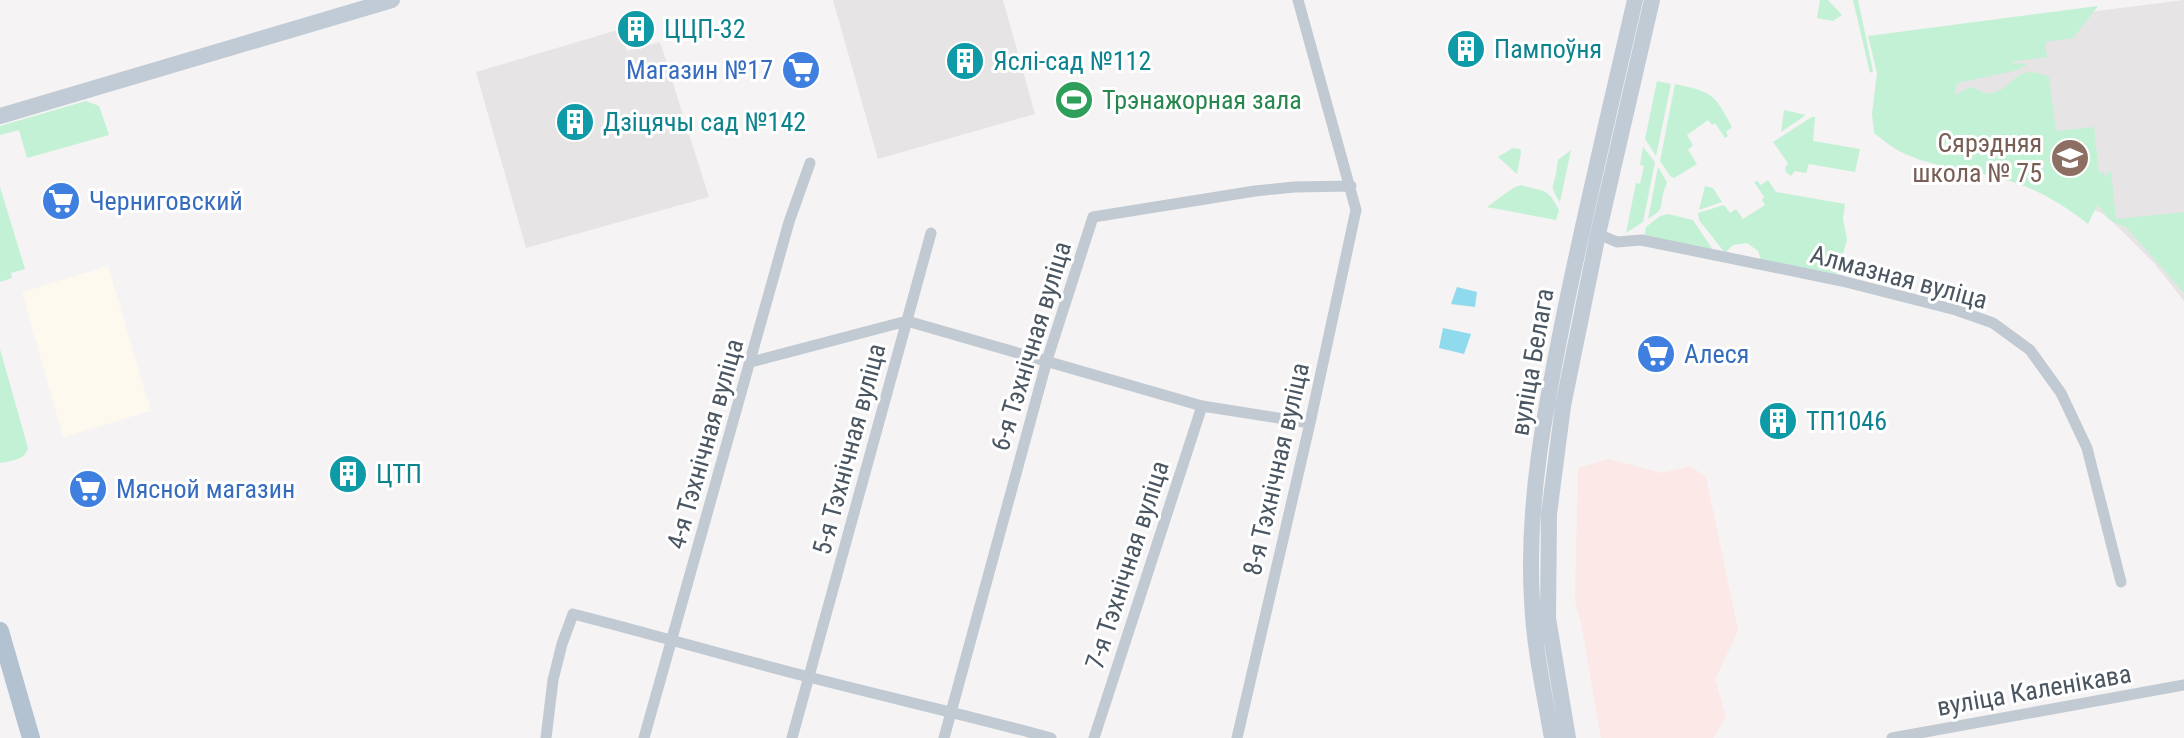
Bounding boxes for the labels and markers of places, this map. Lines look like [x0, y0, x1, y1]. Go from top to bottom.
building icon: ЦЦП-32 [615, 8, 657, 50]
place label: ЦЦП-32 [664, 14, 746, 44]
building icon: Пампоўня [1445, 28, 1487, 70]
place label: Пампоўня [1494, 34, 1602, 64]
building icon: Яслі-сад №112 [944, 40, 986, 82]
place label: Яслі-сад №112 [993, 46, 1151, 76]
supermarket icon: Магазин №17 [780, 49, 822, 91]
place label: Магазин №17 [626, 55, 773, 85]
sports icon: Трэнажорная зала [1053, 79, 1095, 121]
place label: Трэнажорная зала [1102, 85, 1302, 115]
building icon: Дзіцячы сад №142 [554, 101, 596, 143]
place label: Дзіцячы сад №142 [603, 107, 806, 137]
place label: Сярэдняя школа № 75 [1912, 128, 2042, 188]
school or university icon: Сярэдняя школа № 75 [2049, 137, 2091, 179]
supermarket icon: Черниговский [40, 180, 82, 222]
place label: Черниговский [89, 186, 243, 216]
supermarket icon: Алеся [1635, 333, 1677, 375]
place label: Алеся [1684, 339, 1749, 369]
building icon: ТП1046 [1757, 400, 1799, 442]
place label: ТП1046 [1806, 406, 1887, 436]
building icon: ЦТП [327, 453, 369, 495]
place label: ЦТП [376, 459, 422, 489]
supermarket icon: Мясной магазин [67, 468, 109, 510]
place label: Мясной магазин [116, 474, 295, 504]

